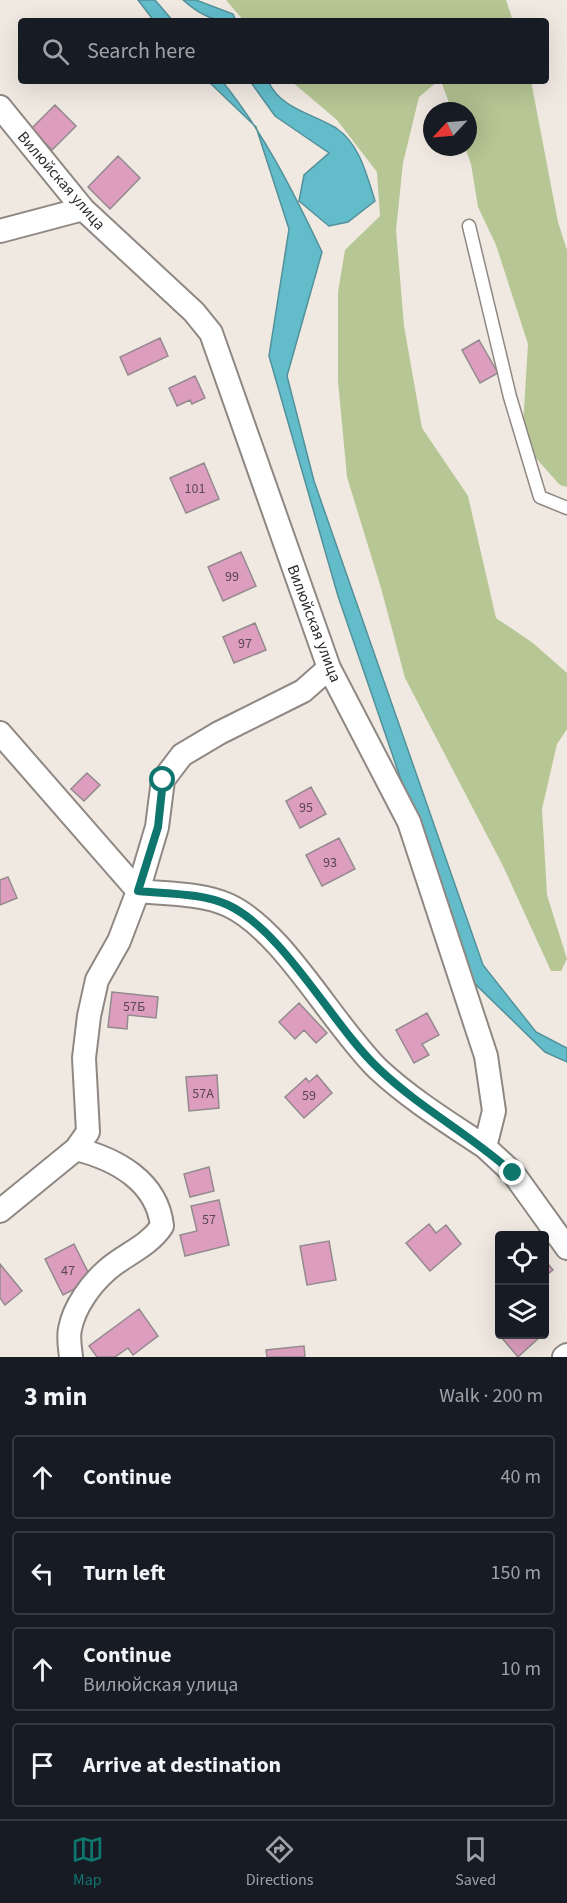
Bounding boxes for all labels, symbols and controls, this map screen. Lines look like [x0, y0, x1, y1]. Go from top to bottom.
search box [18, 18, 549, 84]
icon: search [39, 35, 72, 68]
text: Search here [87, 35, 195, 67]
north arrow [423, 102, 477, 156]
street label: Вилюйская улица [12, 127, 110, 235]
house number: 101 [185, 479, 205, 499]
street label: Вилюйская улица [282, 561, 347, 685]
house number: 99 [225, 567, 239, 587]
house number: 97 [238, 634, 252, 654]
route start [149, 766, 175, 792]
house number: 95 [299, 798, 313, 818]
house number: 93 [323, 853, 337, 873]
house number: 57Б [123, 997, 145, 1017]
house number: 57А [192, 1084, 214, 1104]
house number: 59 [302, 1086, 316, 1106]
route end [499, 1159, 525, 1185]
house number: 57 [202, 1210, 216, 1230]
map controls [495, 1231, 549, 1339]
button: locate [495, 1231, 549, 1285]
house number: 47 [61, 1261, 75, 1281]
button: layers [495, 1285, 549, 1339]
text: 3 min [24, 1378, 87, 1415]
text: Walk · 200 m [439, 1382, 543, 1410]
icon: ahead [26, 1461, 59, 1494]
text: Continue [83, 1461, 172, 1493]
text: 40 m [501, 1463, 541, 1491]
icon: left [26, 1557, 59, 1590]
text: Turn left [83, 1557, 165, 1589]
text: 150 m [491, 1559, 541, 1587]
text: Continue [83, 1639, 172, 1671]
icon: ahead [26, 1653, 59, 1686]
text: 10 m [501, 1655, 541, 1683]
text: Вилюйская улица [83, 1671, 238, 1699]
icon: arrive [26, 1749, 59, 1782]
text: Arrive at destination [83, 1749, 281, 1781]
tab: Map [71, 1833, 104, 1891]
tab: Directions [246, 1833, 313, 1891]
tab: Saved [455, 1833, 496, 1891]

